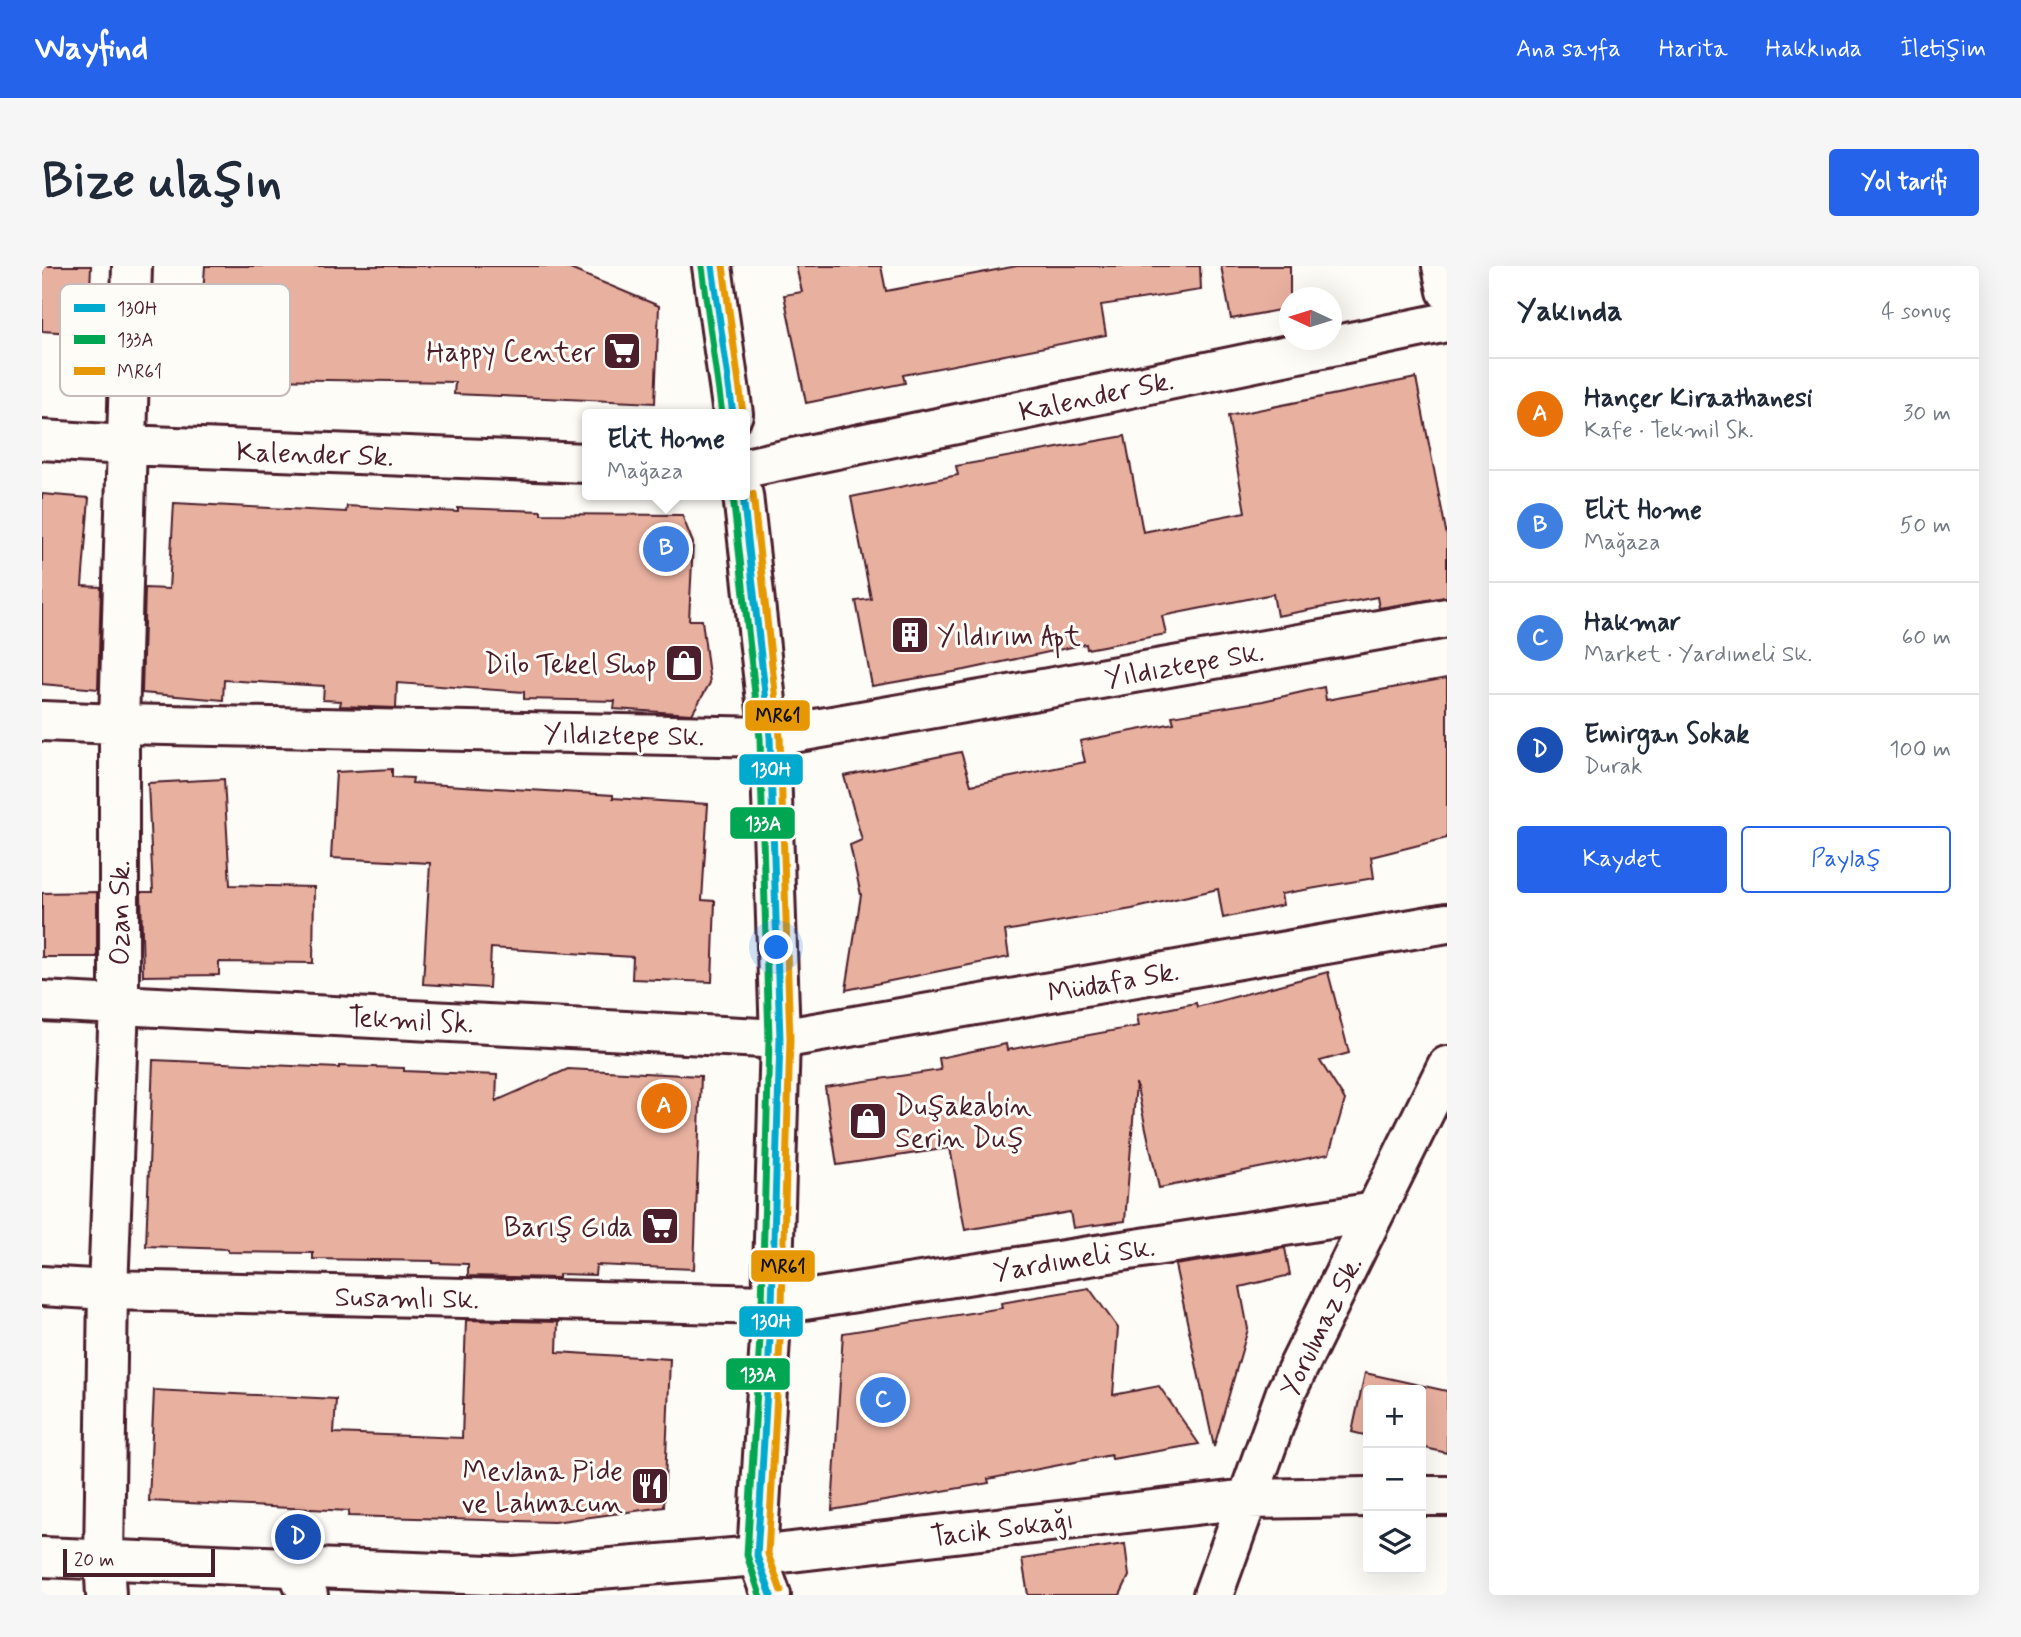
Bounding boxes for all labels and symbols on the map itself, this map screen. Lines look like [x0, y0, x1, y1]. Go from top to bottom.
legend [60, 284, 290, 396]
north arrow [1279, 287, 1342, 350]
text: 130H [117, 297, 157, 322]
text: 133A [117, 328, 154, 353]
supermarket icon: Happy Center [601, 330, 643, 372]
place label: Happy Center [426, 335, 595, 372]
text: MR61 [117, 360, 162, 385]
street label: Kalender Sk. [1016, 363, 1177, 432]
street label: Kalender Sk. [236, 434, 394, 477]
pin: B [643, 523, 689, 575]
building icon: Yıldırım Apt [889, 614, 931, 656]
place label: Yıldırım Apt [937, 619, 1082, 659]
street label: Yıldıztepe Sk. [1102, 634, 1267, 699]
shop icon: Dilo Tekel Shop [663, 642, 705, 684]
place label: Dilo Tekel Shop [484, 647, 657, 684]
line badge: MR61 [744, 699, 811, 732]
text: MR61 [755, 704, 801, 729]
street label: Yıldıztepe Sk. [543, 717, 705, 756]
line badge: 130H [738, 753, 804, 786]
text: 130H [751, 758, 791, 783]
line badge: 133A [729, 806, 796, 840]
text: 133A [745, 812, 781, 837]
street label: Ozan Sk. [103, 860, 140, 966]
your location [759, 930, 793, 964]
street label: Müdafa Sk. [1045, 954, 1182, 1013]
street label: Tekmil Sk. [347, 1000, 475, 1043]
pin: A [641, 1080, 687, 1132]
place label: Duşakabin Serin Duş [895, 1089, 1032, 1158]
shop icon: Duşakabin Serin Duş [847, 1100, 889, 1142]
supermarket icon: Barış Gıda [639, 1205, 681, 1247]
place label: Barış Gıda [504, 1210, 633, 1247]
street label: Yardımeli Sk. [991, 1229, 1158, 1291]
line badge: MR61 [750, 1249, 816, 1283]
street label: Yorulmaz Sk. [1272, 1251, 1372, 1404]
text: MR61 [760, 1255, 806, 1280]
street label: Susamlı Sk. [334, 1280, 480, 1319]
line badge: 130H [738, 1305, 804, 1338]
text: 130H [751, 1310, 791, 1335]
line badge: 133A [725, 1357, 791, 1391]
text: 133A [740, 1363, 776, 1388]
pin: C [860, 1374, 906, 1426]
place label: Mevlana Pide ve Lahmacun [461, 1454, 623, 1523]
restaurant icon: Mevlana Pide ve Lahmacun [629, 1465, 671, 1507]
street label: Tacik Sokağı [929, 1502, 1076, 1557]
pin: D [275, 1511, 321, 1563]
scale bar [63, 1546, 215, 1578]

